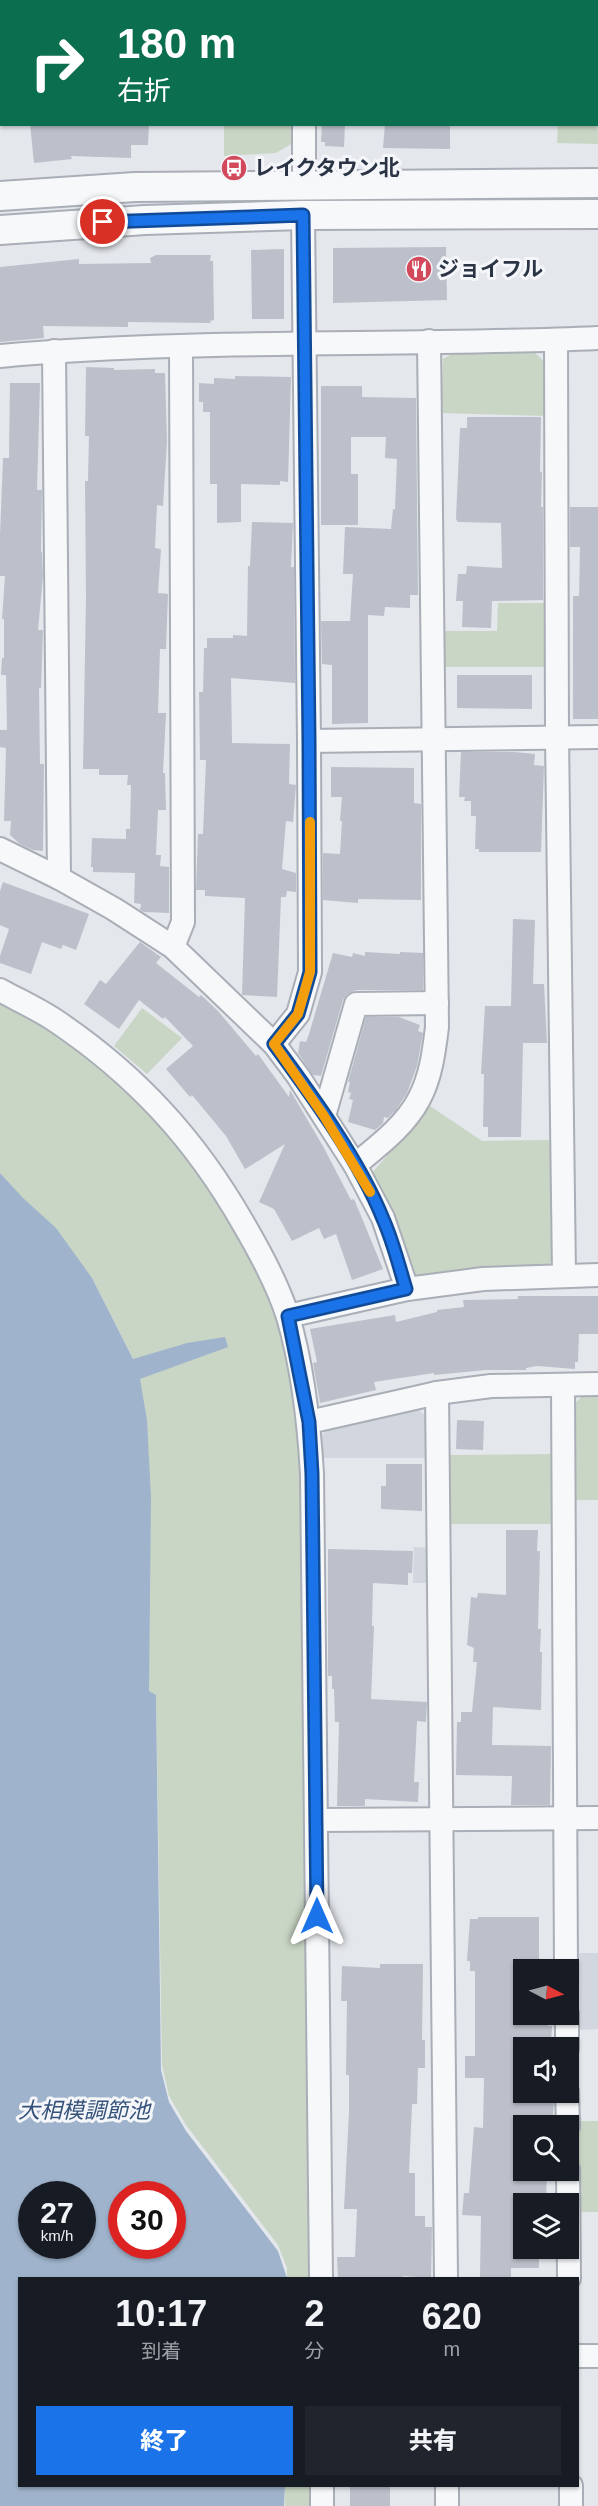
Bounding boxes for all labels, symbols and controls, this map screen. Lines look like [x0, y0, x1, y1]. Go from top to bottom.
text: 180 m [117, 20, 236, 67]
icon: right [18, 24, 96, 102]
text: 右折 [117, 76, 171, 106]
bus stop icon: レイクタウン北 [219, 153, 249, 183]
place label: レイクタウン北 [254, 156, 400, 179]
pin [77, 196, 128, 247]
icon: arrive [86, 205, 119, 238]
restaurant icon: ジョイフル [404, 254, 434, 284]
place label: ジョイフル [438, 257, 543, 280]
position arrow [285, 1884, 349, 1948]
north arrow [513, 1959, 579, 2025]
map controls [513, 1959, 579, 2259]
button: sound [513, 2037, 579, 2103]
water label: 大相模調節池 [18, 2098, 152, 2123]
button: search [513, 2115, 579, 2181]
speed limit sign: 30 [108, 2181, 186, 2259]
button: layers [513, 2193, 579, 2259]
text: 27 [40, 2196, 74, 2229]
text: km/h [41, 2227, 73, 2244]
text: 10:17 [115, 2293, 207, 2334]
text: 2 [304, 2293, 325, 2334]
text: 620 [422, 2296, 482, 2337]
text: m [443, 2338, 460, 2360]
text: 到着 [141, 2340, 181, 2362]
text: 分 [305, 2340, 325, 2362]
button: 終了 [36, 2406, 293, 2475]
button: 共有 [305, 2406, 561, 2475]

